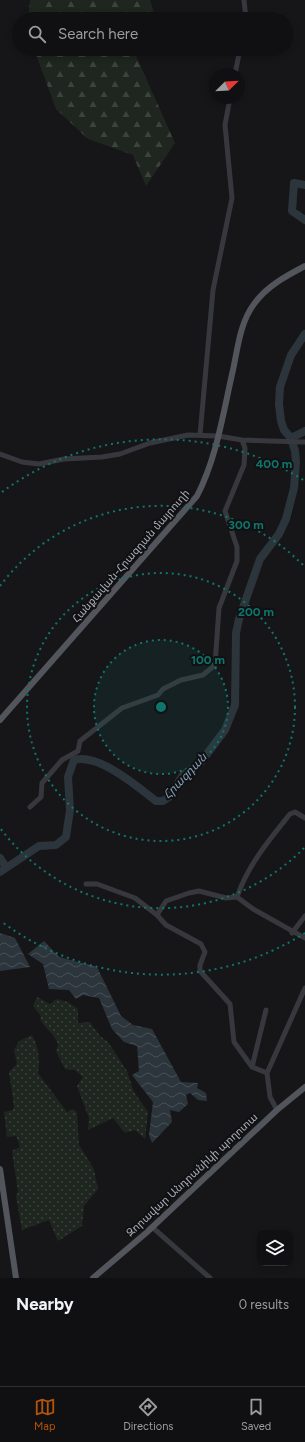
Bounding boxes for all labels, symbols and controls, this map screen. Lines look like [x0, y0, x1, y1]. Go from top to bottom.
search box [12, 12, 293, 56]
icon: search [26, 23, 48, 45]
text: Search here [58, 25, 138, 43]
north arrow [209, 68, 245, 104]
text: 400 m [256, 457, 292, 471]
street label: Հանքավան-Հրազդան մայրուղի [70, 487, 192, 625]
text: 300 m [228, 518, 264, 532]
text: 200 m [238, 605, 274, 619]
text: 100 m [191, 653, 225, 667]
centre of rings [154, 700, 168, 714]
water label: Հրազդան [160, 750, 210, 802]
street label: Զորավար Անդրանիկի պողոտա [124, 1111, 260, 1239]
map controls [257, 1230, 293, 1266]
button: layers [257, 1230, 293, 1266]
text: Nearby [16, 1294, 74, 1314]
text: 0 results [239, 1297, 289, 1312]
tab: Map [34, 1396, 56, 1433]
tab: Directions [123, 1396, 173, 1433]
tab: Saved [241, 1396, 271, 1433]

